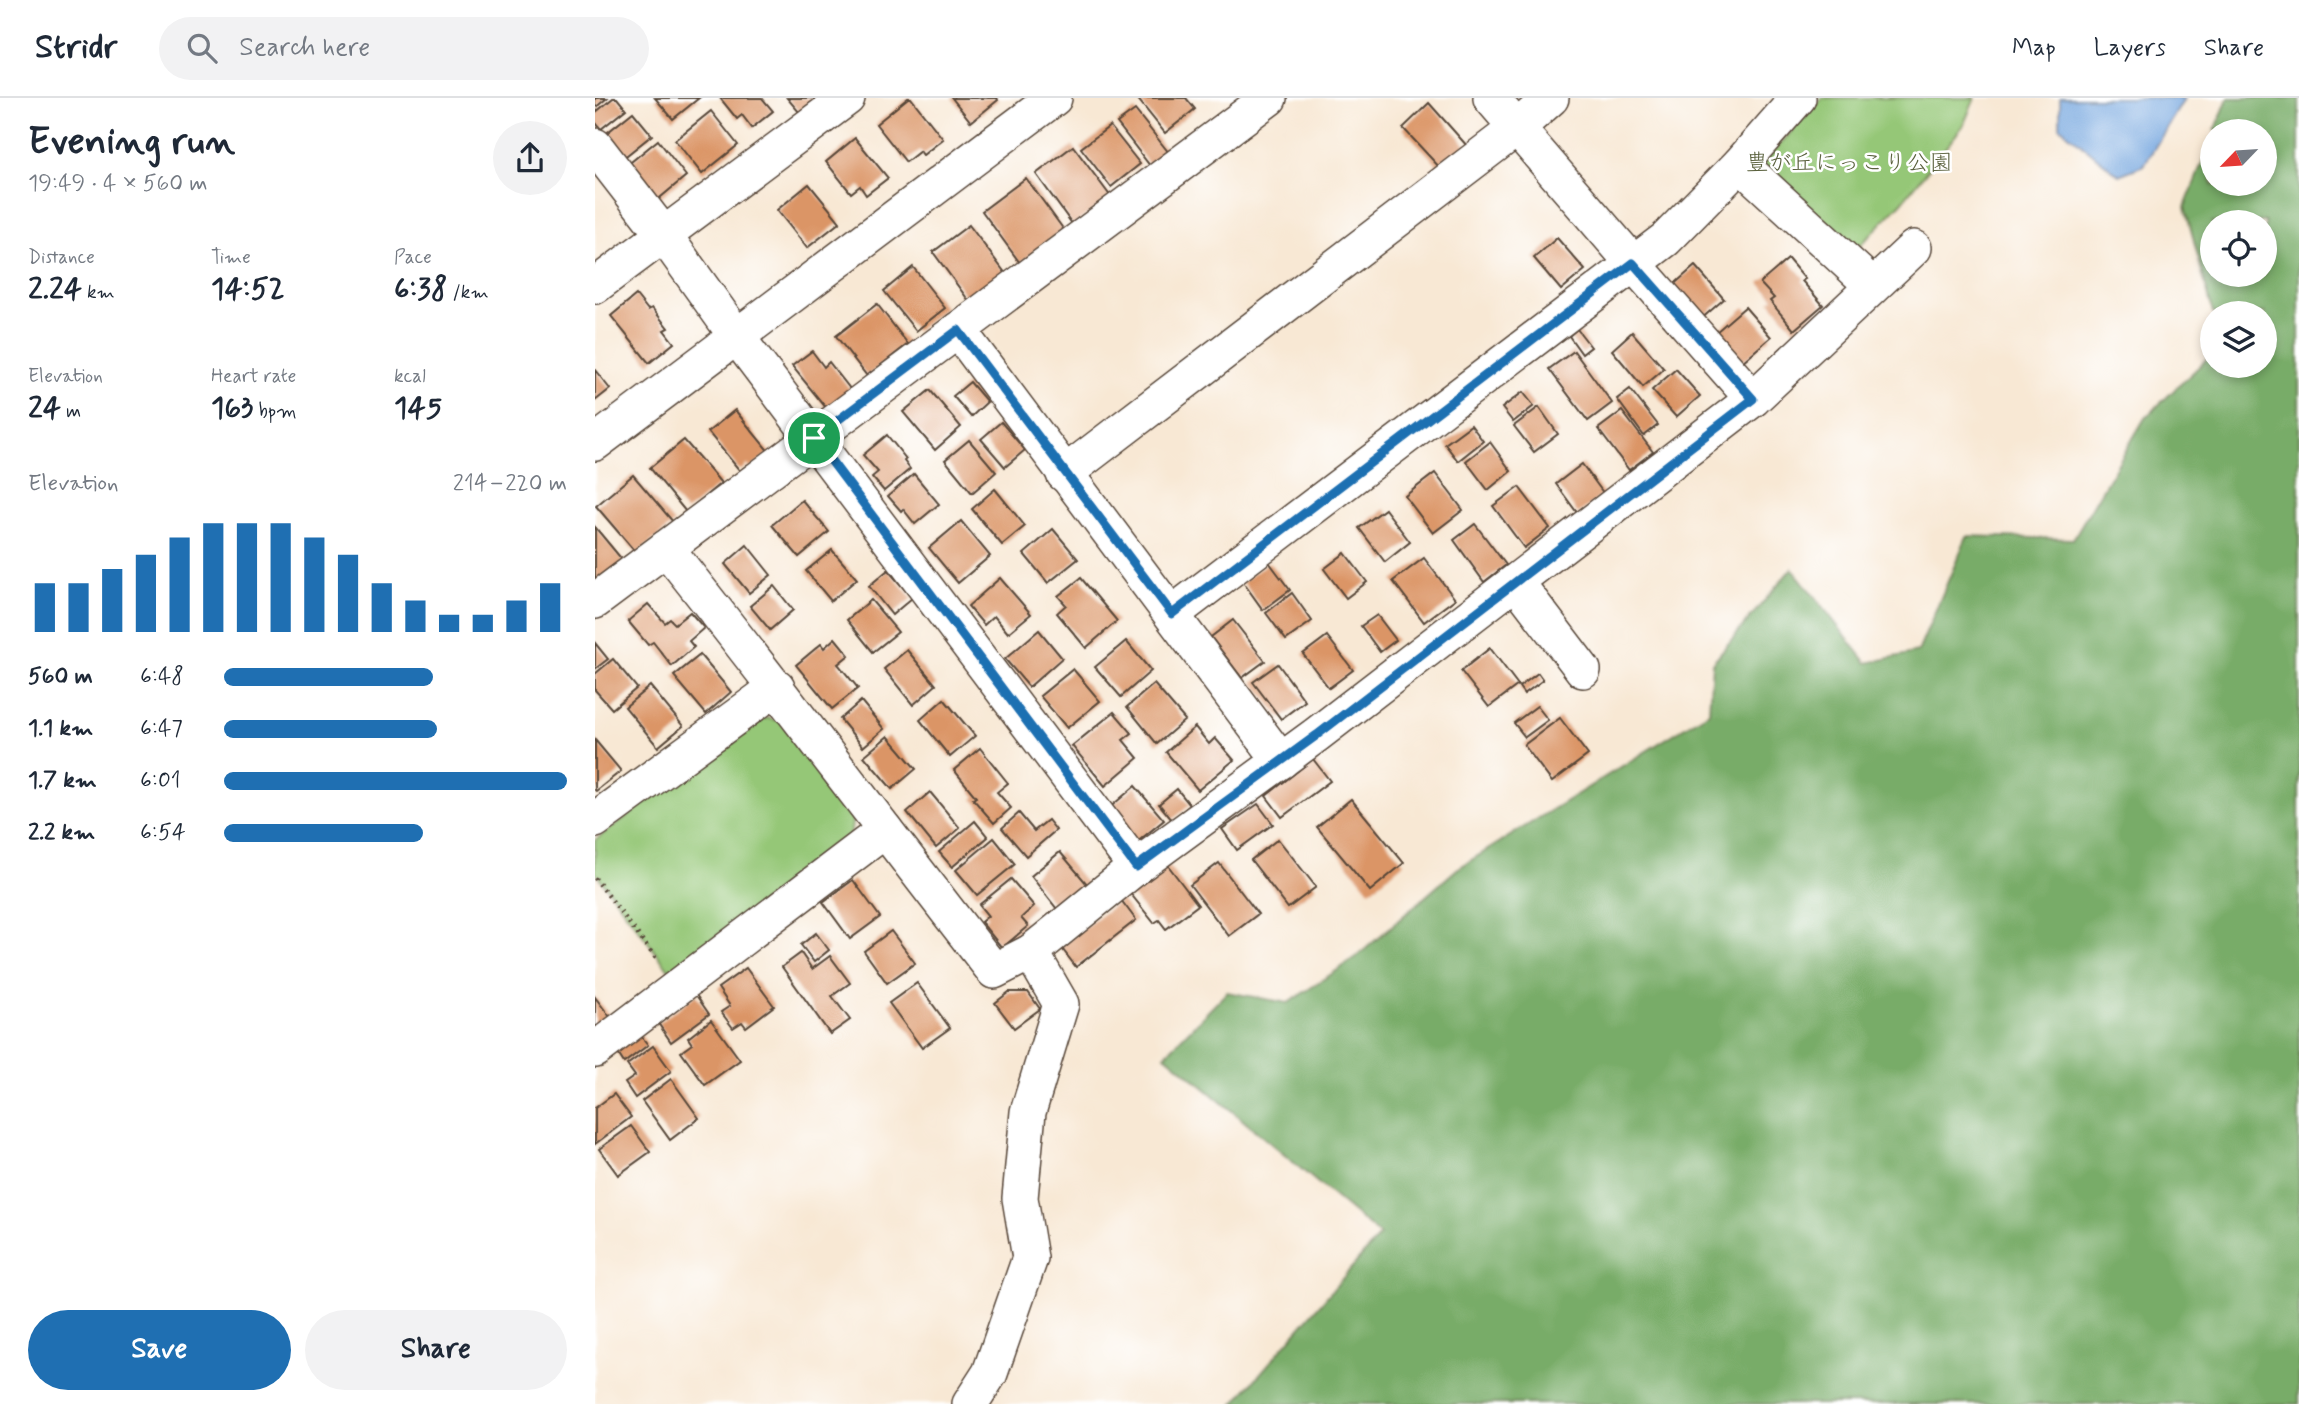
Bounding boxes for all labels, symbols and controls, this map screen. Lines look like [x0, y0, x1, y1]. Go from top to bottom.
search box [159, 17, 649, 80]
text: Stridr [35, 26, 117, 70]
icon: search [183, 29, 221, 67]
text: Search here [239, 31, 370, 65]
text: Map [2012, 33, 2056, 64]
text: Layers [2094, 33, 2166, 64]
text: Share [2204, 33, 2264, 64]
text: Evening run [28, 118, 235, 167]
north arrow [2200, 119, 2277, 196]
map controls [2200, 119, 2277, 378]
button: share [493, 121, 567, 195]
park label: 豊が丘にっこり公園 [1746, 149, 1953, 179]
text: 19:49 · 4 × 560 m [28, 169, 208, 199]
button: locate [2200, 210, 2277, 287]
text: Distance [28, 245, 95, 270]
text: Time [211, 245, 251, 270]
text: Pace [394, 245, 432, 270]
text: 2.24 [28, 270, 82, 309]
text: 14:52 [211, 270, 284, 309]
text: 6:38 [394, 270, 447, 309]
text: km [82, 280, 115, 305]
text: /km [447, 280, 489, 305]
button: layers [2200, 301, 2277, 378]
text: Elevation [28, 364, 103, 389]
text: Heart rate [211, 364, 296, 389]
text: kcal [394, 364, 426, 389]
text: 24 [28, 389, 61, 428]
text: 163 [211, 389, 253, 428]
text: 145 [394, 389, 442, 428]
text: m [61, 399, 81, 424]
text: bpm [253, 399, 297, 424]
pin [784, 408, 844, 468]
icon: arrive [795, 419, 833, 457]
text: Elevation [28, 469, 119, 499]
text: 214–220 m [453, 469, 567, 499]
text: 560 m [28, 662, 93, 692]
text: 6:48 [140, 662, 184, 692]
text: 1.1 km [28, 714, 93, 744]
text: 6:47 [140, 714, 183, 744]
text: 1.7 km [28, 766, 97, 796]
text: 6:01 [140, 766, 181, 796]
text: 2.2 km [28, 818, 95, 848]
text: 6:54 [140, 818, 186, 848]
button: Save [28, 1310, 291, 1390]
button: Share [305, 1310, 567, 1390]

